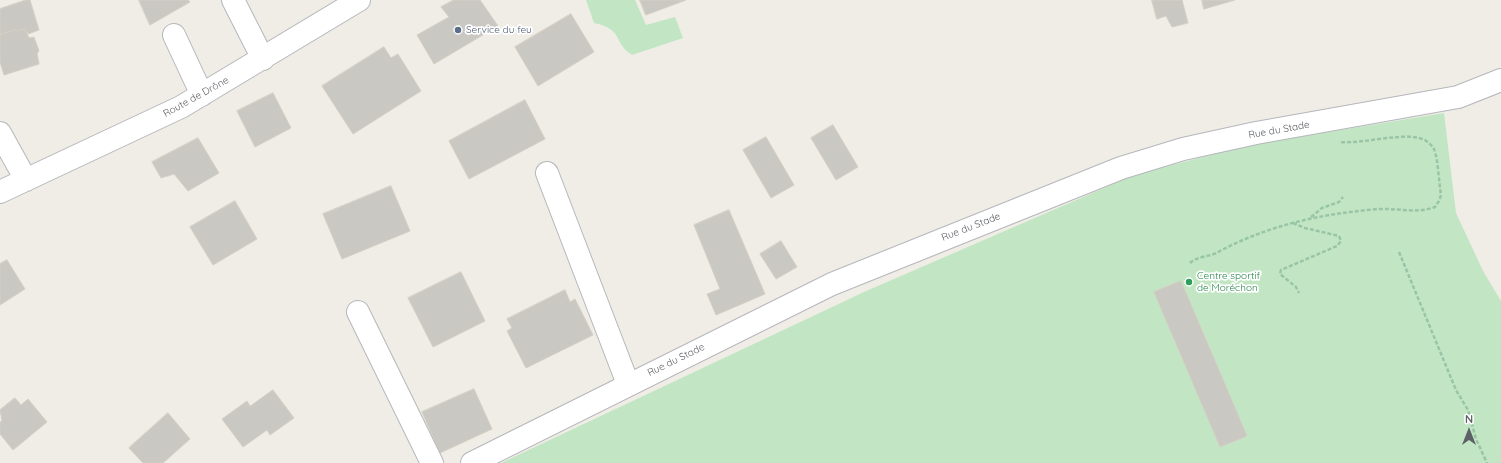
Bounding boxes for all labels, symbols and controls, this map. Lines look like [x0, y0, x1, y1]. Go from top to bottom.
place label: Service du feu [466, 24, 532, 36]
marker: Service du feu [453, 25, 463, 35]
street label: Route de Drône [161, 74, 231, 120]
street label: Rue du Stade [1247, 119, 1311, 141]
street label: Rue du Stade [940, 210, 1002, 244]
place label: Centre sportif de Moréchon [1197, 270, 1260, 294]
marker: Centre sportif de Moréchon [1184, 277, 1194, 287]
street label: Rue du Stade [645, 341, 707, 379]
north arrow [1449, 411, 1489, 451]
text: N [1465, 412, 1473, 426]

